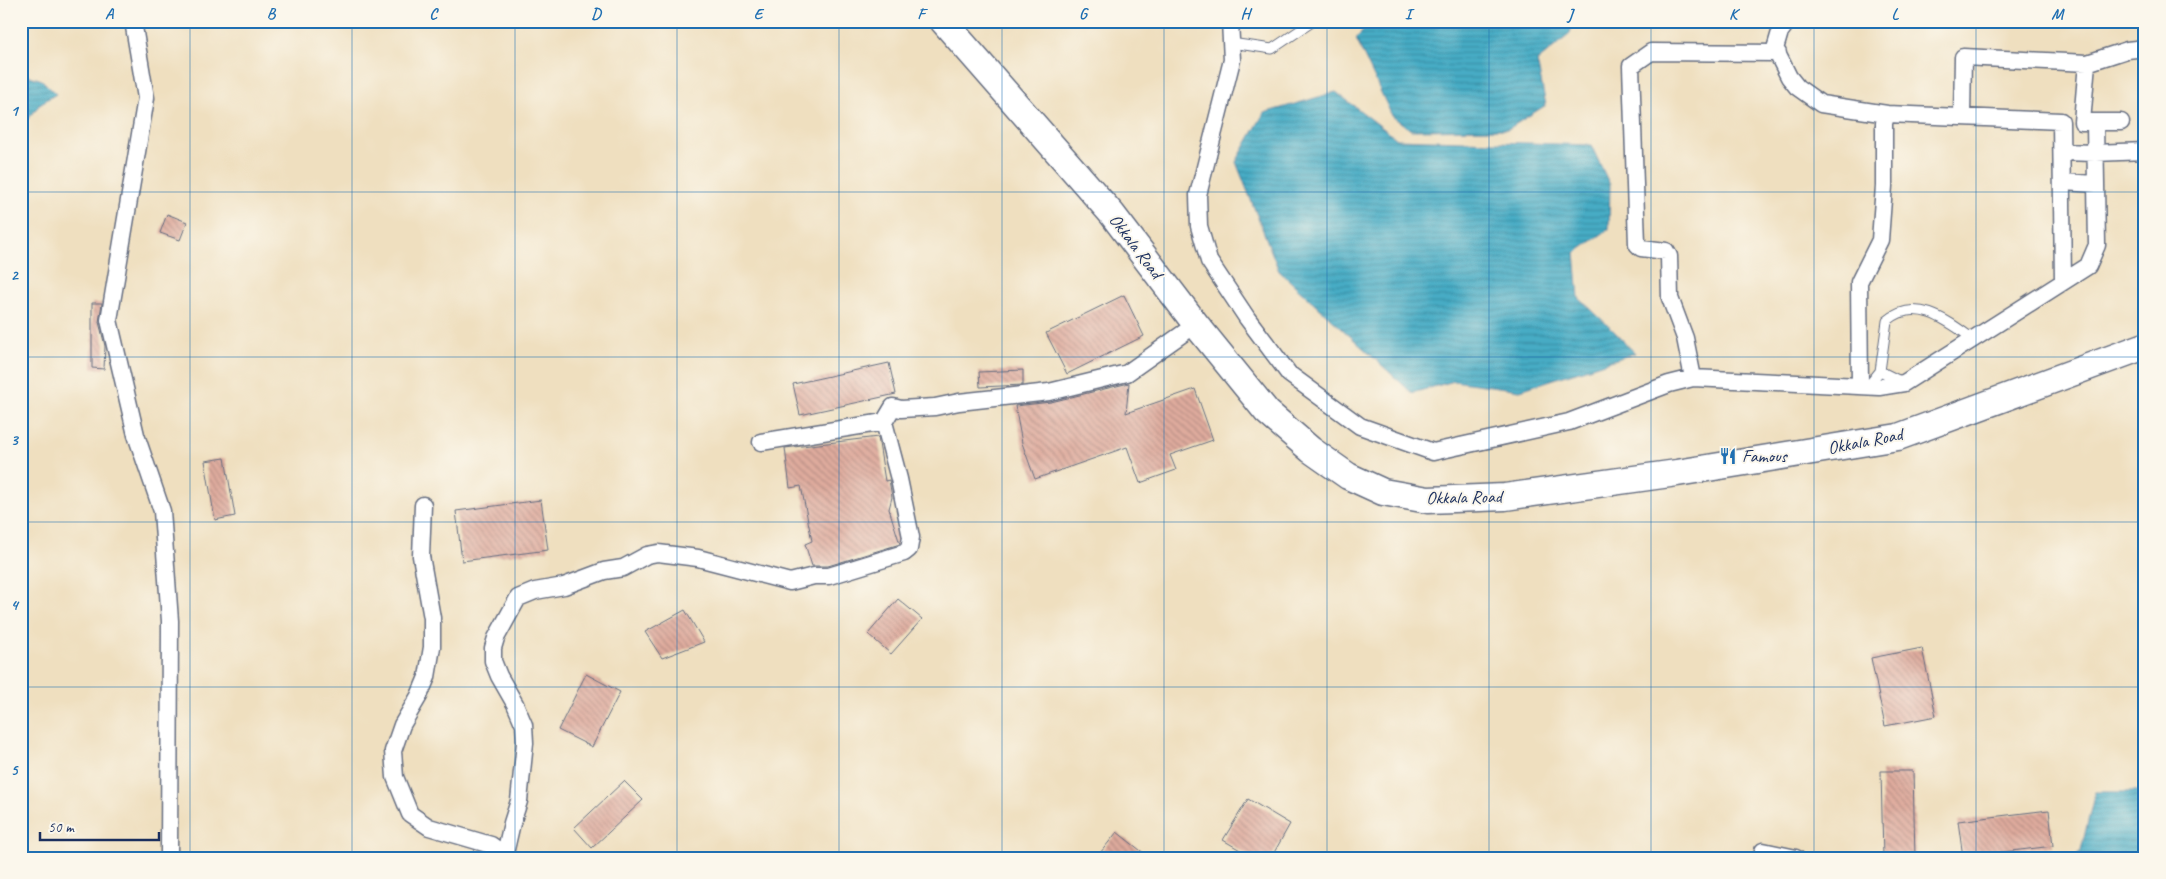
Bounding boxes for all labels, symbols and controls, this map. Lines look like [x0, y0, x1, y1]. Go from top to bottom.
text: A [105, 4, 115, 24]
text: B [267, 4, 277, 24]
text: C [429, 4, 439, 24]
text: D [591, 4, 602, 24]
text: E [754, 4, 765, 24]
text: F [917, 4, 928, 24]
text: G [1079, 4, 1089, 24]
text: H [1240, 4, 1252, 24]
text: I [1405, 4, 1415, 24]
text: J [1566, 4, 1575, 24]
text: K [1729, 4, 1741, 24]
text: L [1892, 4, 1900, 24]
text: M [2051, 4, 2065, 24]
text: 1 [10, 101, 19, 121]
street label: Okkala Road [1104, 209, 1169, 285]
text: 2 [10, 265, 19, 285]
street label: Okkala Road [1826, 422, 1907, 459]
text: 3 [10, 430, 19, 450]
place label: Famous [1742, 445, 1789, 467]
restaurant icon: Famous [1718, 446, 1738, 466]
street label: Okkala Road [1426, 485, 1505, 509]
text: 4 [10, 595, 19, 615]
text: 5 [11, 760, 20, 780]
scale bar [40, 809, 159, 841]
text: 50 m [48, 818, 75, 837]

